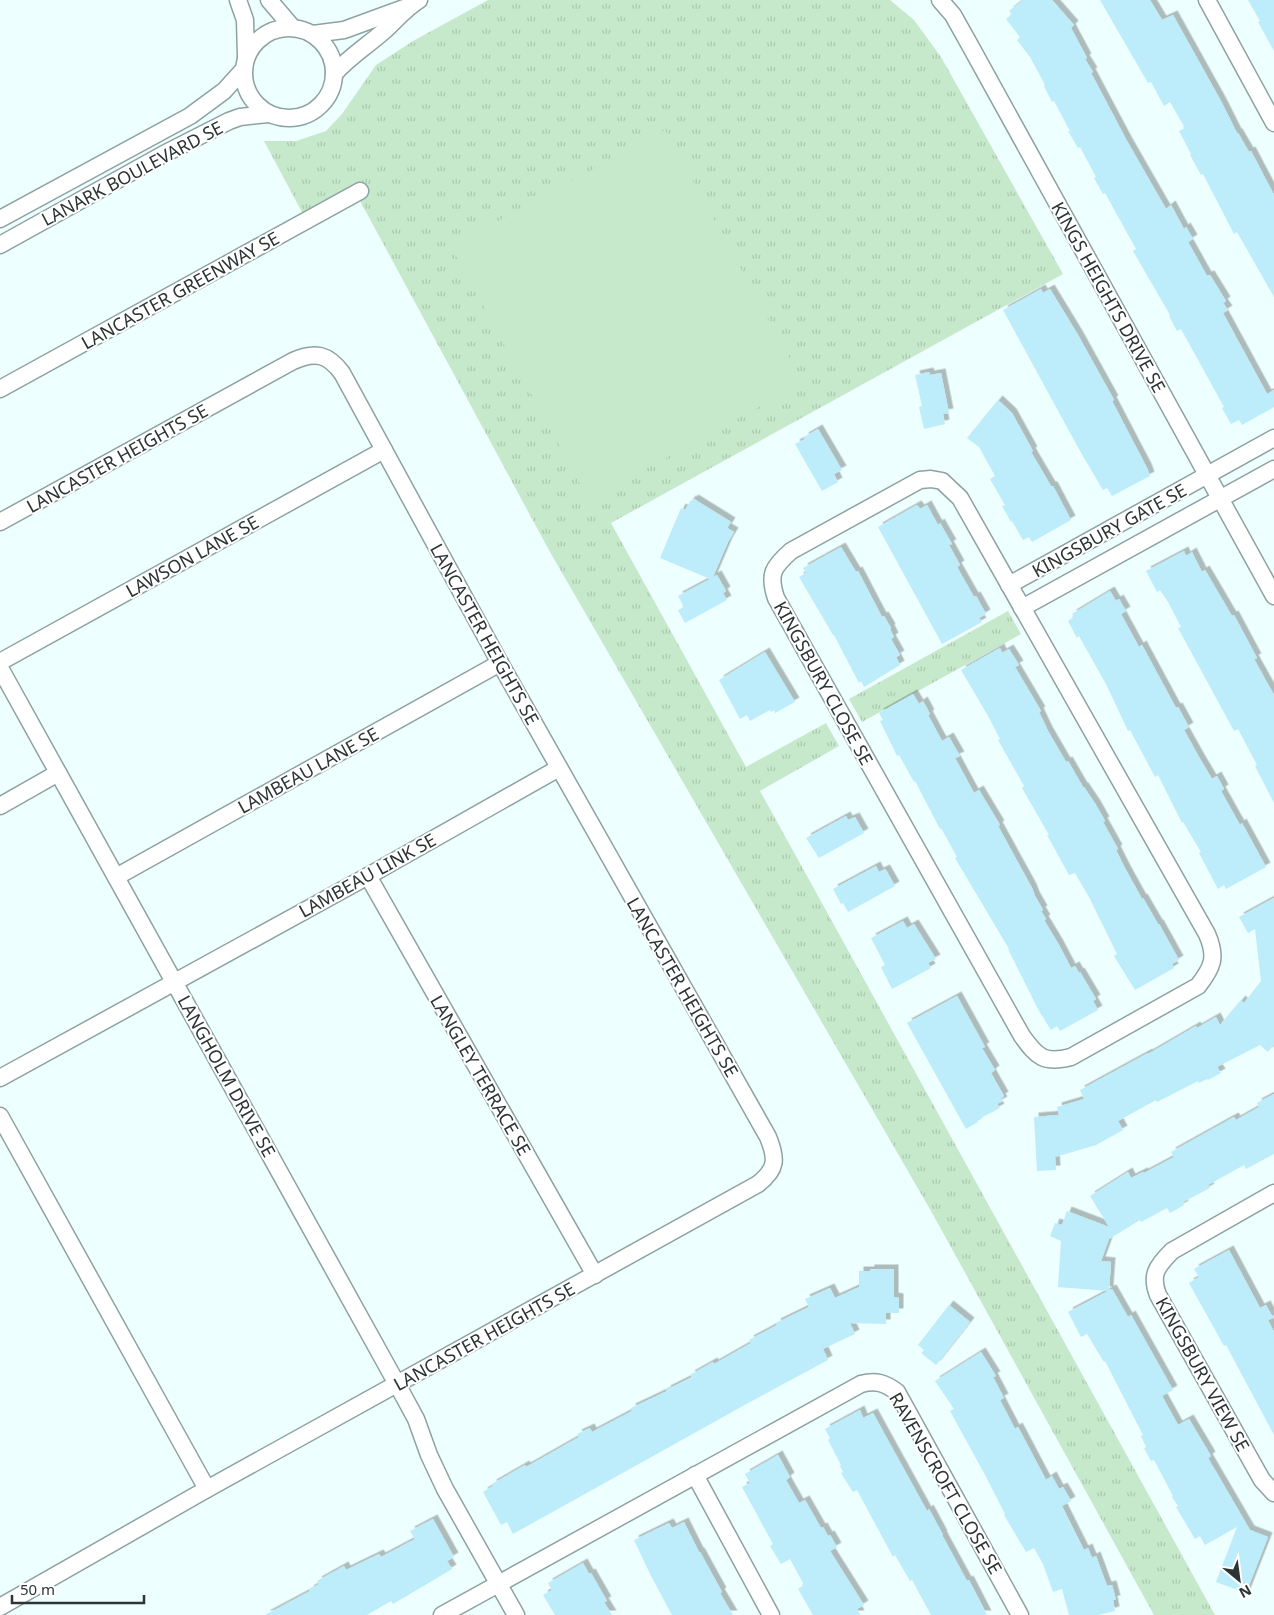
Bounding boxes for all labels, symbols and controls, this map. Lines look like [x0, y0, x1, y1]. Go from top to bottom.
street label: LANARK BOULEVARD SE [37, 115, 227, 231]
street label: KINGS HEIGHTS DRIVE SE [1046, 197, 1172, 397]
street label: LANCASTER GREENWAY SE [77, 226, 283, 354]
street label: LANCASTER HEIGHTS SE [22, 398, 212, 518]
street label: KINGSBURY GATE SE [1028, 478, 1190, 582]
street label: LAWSON LANE SE [121, 510, 263, 602]
street label: LANCASTER HEIGHTS SE [425, 539, 545, 729]
street label: KINGSBURY CLOSE SE [769, 597, 879, 769]
street label: LAMBEAU LANE SE [233, 721, 383, 819]
street label: LAMBEAU LINK SE [294, 827, 440, 923]
street label: LANCASTER HEIGHTS SE [622, 893, 744, 1081]
street label: LANGLEY TERRACE SE [425, 990, 537, 1160]
street label: LANGHOLM DRIVE SE [173, 991, 281, 1161]
street label: LANCASTER HEIGHTS SE [389, 1276, 579, 1396]
street label: KINGSBURY VIEW SE [1151, 1293, 1255, 1455]
street label: RAVENSCROFT CLOSE SE [884, 1388, 1008, 1578]
north arrow [1214, 1555, 1264, 1605]
scale bar [12, 1572, 145, 1604]
text: 50 m [20, 1579, 55, 1599]
text: N [1236, 1581, 1255, 1603]

